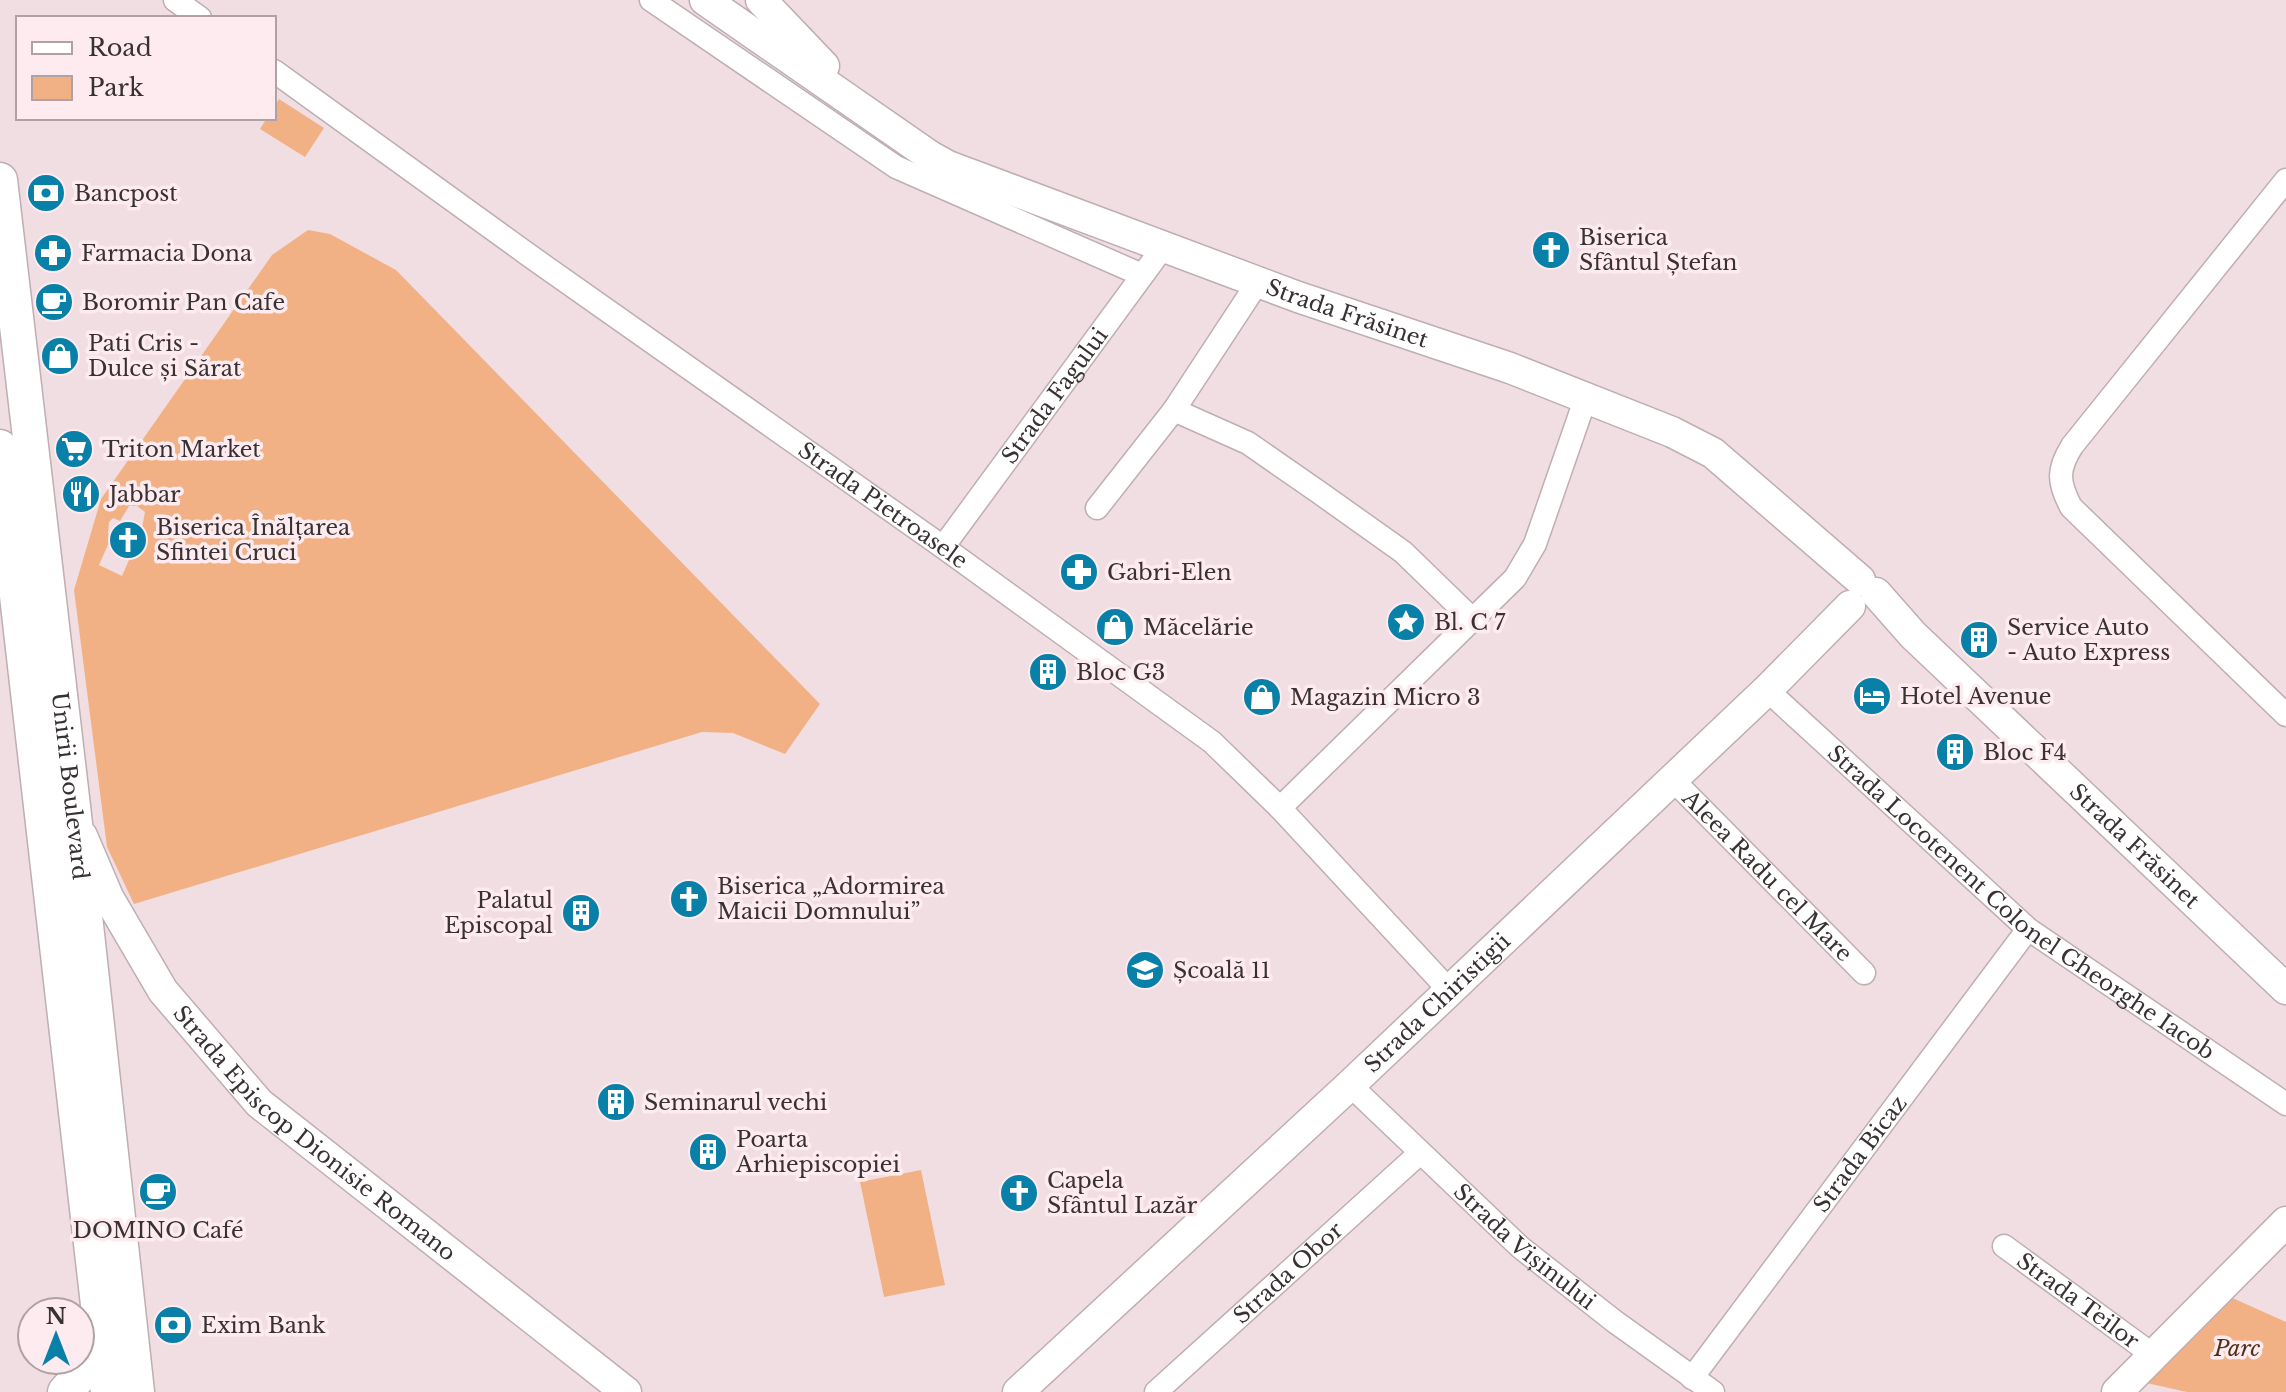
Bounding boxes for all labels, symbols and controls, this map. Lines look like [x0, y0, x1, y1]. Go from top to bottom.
legend [16, 16, 276, 120]
text: Road [88, 33, 152, 62]
text: Park [88, 73, 144, 102]
bank icon: Bancpost [25, 172, 67, 214]
place label: Bancpost [74, 180, 178, 207]
place label: Biserica Sfântul Ștefan [1579, 224, 1738, 276]
church icon: Biserica Sfântul Ștefan [1530, 229, 1572, 271]
pharmacy icon: Farmacia Dona [32, 232, 74, 274]
place label: Farmacia Dona [81, 240, 253, 267]
street label: Strada Frăsinet [1263, 273, 1432, 354]
cafe icon: Boromir Pan Cafe [33, 281, 75, 323]
place label: Boromir Pan Cafe [82, 289, 285, 316]
street label: Strada Fagului [996, 322, 1114, 469]
place label: Pati Cris - Dulce și Sărat [88, 330, 242, 382]
shop icon: Pati Cris - Dulce și Sărat [39, 335, 81, 377]
supermarket icon: Triton Market [53, 428, 95, 470]
place label: Triton Market [102, 436, 261, 463]
street label: Strada Pietroasele [793, 436, 973, 574]
restaurant icon: Jabbar [60, 473, 102, 515]
place label: Jabbar [106, 481, 181, 508]
place label: Biserica Înălțarea Sfintei Cruci [156, 513, 351, 566]
church icon: Biserica Înălțarea Sfintei Cruci [107, 519, 149, 561]
pharmacy icon: Gabri-Elen [1058, 551, 1100, 593]
place label: Gabri-Elen [1107, 559, 1232, 586]
place icon: Bl. C 7 [1385, 601, 1427, 643]
shop icon: Măcelărie [1094, 606, 1136, 648]
place label: Bl. C 7 [1434, 609, 1506, 636]
place label: Măcelărie [1143, 614, 1254, 641]
place label: Service Auto - Auto Express [2007, 614, 2170, 666]
building icon: Service Auto - Auto Express [1958, 619, 2000, 661]
building icon: Bloc G3 [1027, 651, 1069, 693]
place label: Bloc G3 [1076, 659, 1165, 686]
hotel icon: Hotel Avenue [1851, 675, 1893, 717]
shop icon: Magazin Micro 3 [1241, 676, 1283, 718]
place label: Hotel Avenue [1900, 683, 2051, 710]
place label: Magazin Micro 3 [1290, 684, 1481, 711]
street label: Unirii Boulevard [46, 691, 94, 881]
building icon: Bloc F4 [1934, 731, 1976, 773]
street label: Strada Locotenent Colonel Gheorghe Iacob [1822, 739, 2220, 1066]
place label: Bloc F4 [1983, 739, 2067, 766]
street label: Strada Frăsinet [2064, 778, 2206, 915]
street label: Aleea Radu cel Mare [1676, 784, 1858, 967]
place label: Biserica „Adormirea Maicii Domnului” [717, 873, 946, 925]
church icon: Biserica „Adormirea Maicii Domnului” [668, 878, 710, 920]
place label: Palatul Episcopal [444, 887, 553, 939]
building icon: Palatul Episcopal [560, 892, 602, 934]
street label: Strada Chiristigii [1359, 927, 1516, 1078]
school or university icon: Școală 11 [1124, 949, 1166, 991]
place label: Școală 11 [1173, 957, 1271, 984]
street label: Strada Episcop Dionisie Romano [167, 1000, 461, 1267]
building icon: Seminarul vechi [595, 1081, 637, 1123]
place label: Seminarul vechi [644, 1089, 828, 1116]
street label: Strada Bicaz [1808, 1090, 1913, 1218]
place label: Poarta Arhiepiscopiei [735, 1126, 900, 1178]
building icon: Poarta Arhiepiscopiei [687, 1131, 729, 1173]
place label: Capela Sfântul Lazăr [1047, 1167, 1198, 1219]
cafe icon: DOMINO Café [137, 1171, 179, 1213]
church icon: Capela Sfântul Lazăr [998, 1172, 1040, 1214]
street label: Strada Vișinului [1448, 1178, 1601, 1316]
street label: Strada Obor [1228, 1216, 1349, 1329]
place label: DOMINO Café [72, 1217, 244, 1244]
street label: Strada Teilor [2011, 1247, 2145, 1355]
north arrow [16, 1296, 96, 1376]
text: N [46, 1303, 67, 1330]
bank icon: Exim Bank [152, 1304, 194, 1346]
place label: Exim Bank [201, 1312, 326, 1339]
park label: Parc [2213, 1335, 2260, 1362]

